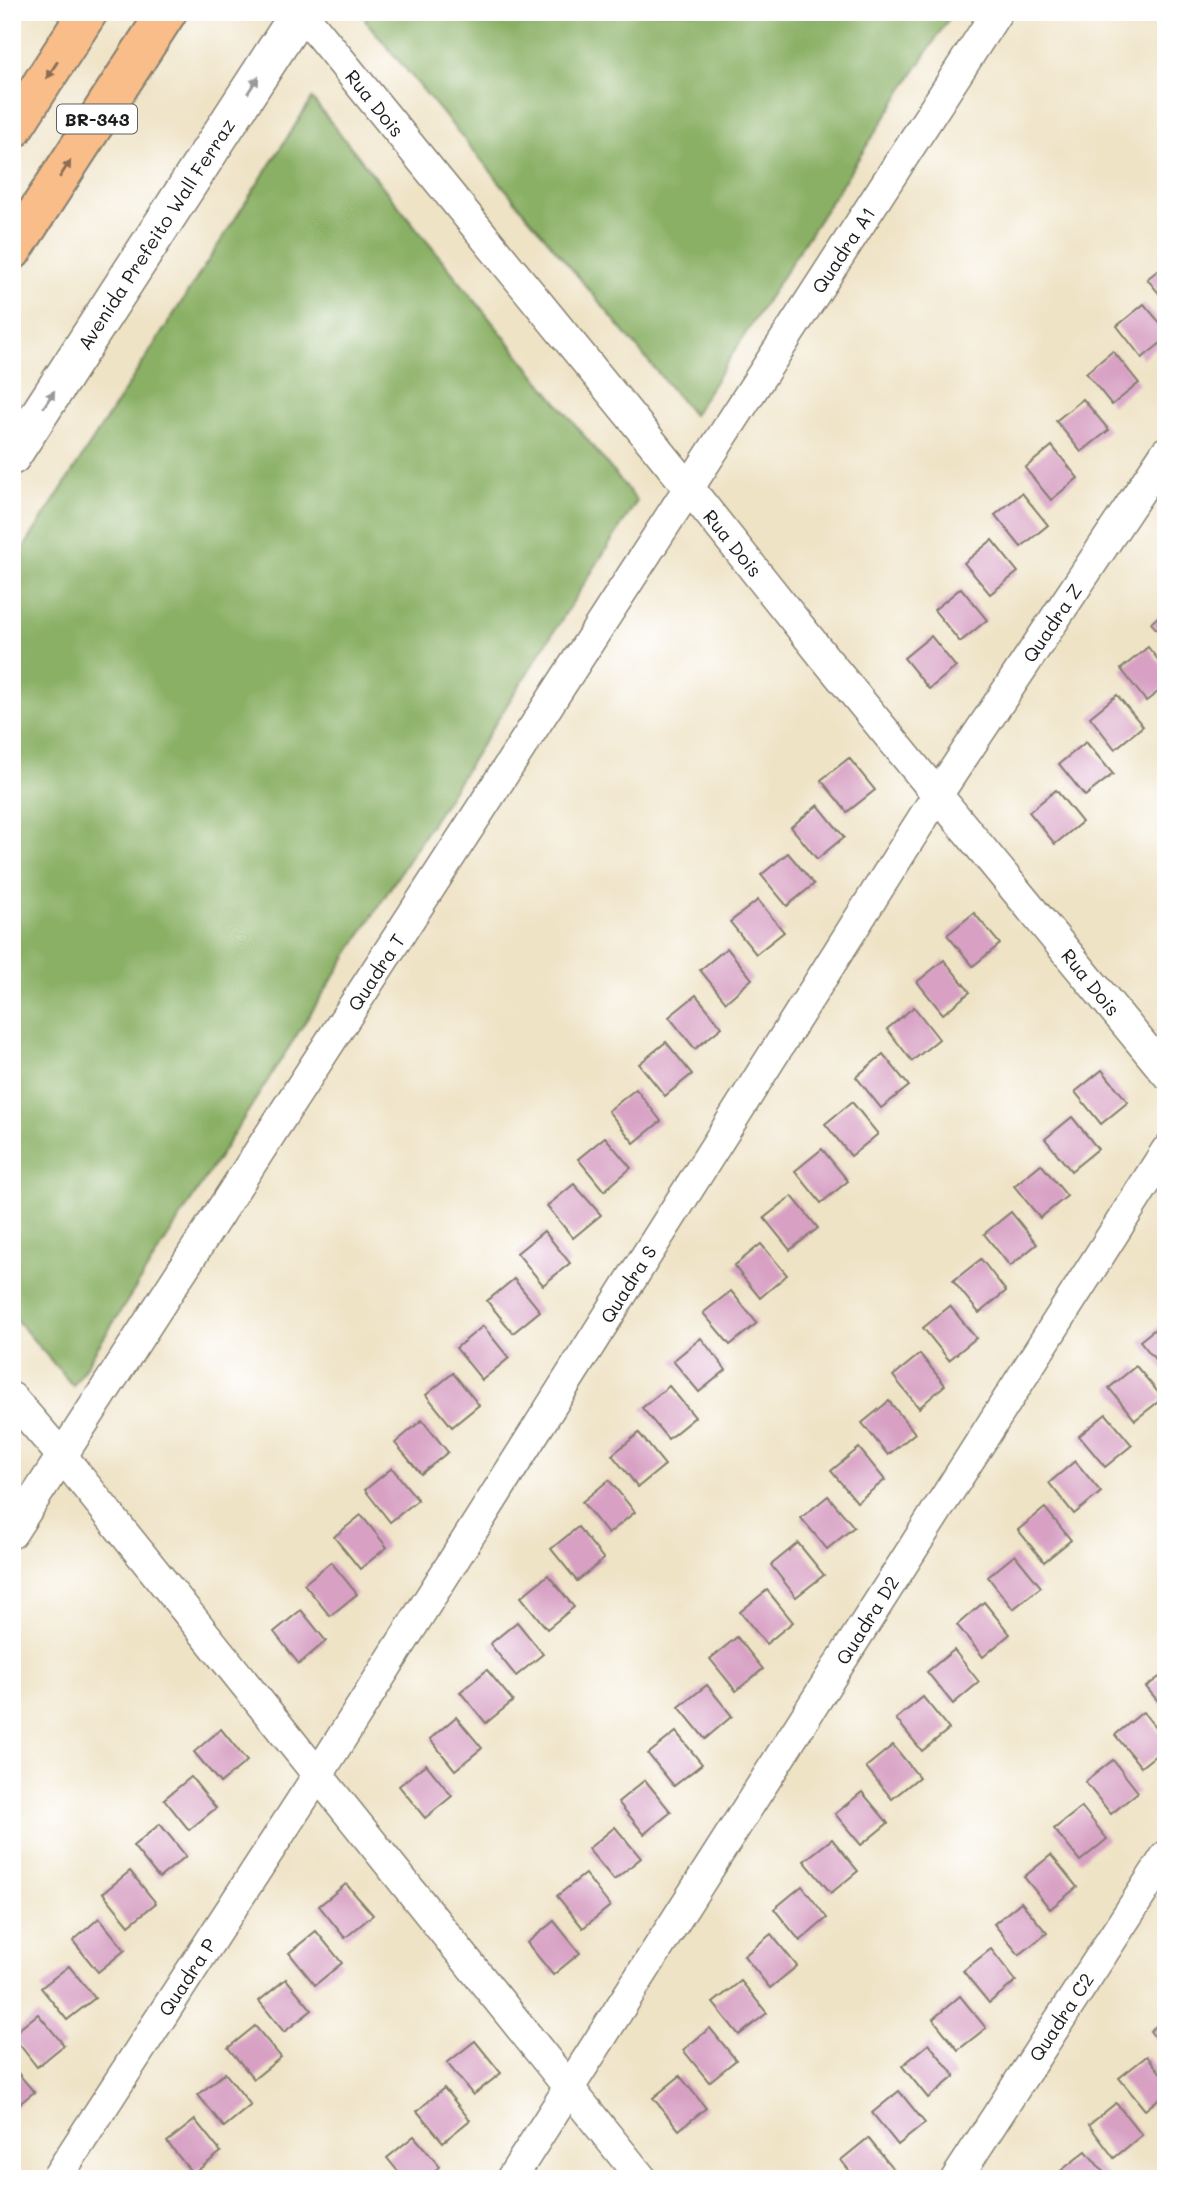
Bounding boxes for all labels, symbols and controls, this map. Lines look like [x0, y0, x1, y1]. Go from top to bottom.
one-way arrow [45, 60, 58, 79]
street label: Rua Dois [340, 64, 410, 142]
one-way arrow [247, 75, 260, 95]
road number: BR-343 [57, 104, 137, 134]
street label: Avenida Prefeito Wall Ferraz [72, 114, 240, 354]
one-way arrow [59, 159, 72, 179]
street label: Quadra A1 [806, 202, 880, 298]
one-way arrow [43, 389, 56, 409]
street label: Rua Dois [698, 504, 768, 582]
street label: Quadra Z [1017, 579, 1087, 667]
street label: Quadra T [342, 929, 410, 1015]
street label: Rua Dois [1056, 943, 1126, 1021]
street label: Quadra S [594, 1240, 662, 1328]
street label: Quadra D2 [830, 1571, 904, 1669]
street label: Quadra P [153, 1933, 222, 2021]
street label: Quadra C2 [1023, 1968, 1099, 2066]

